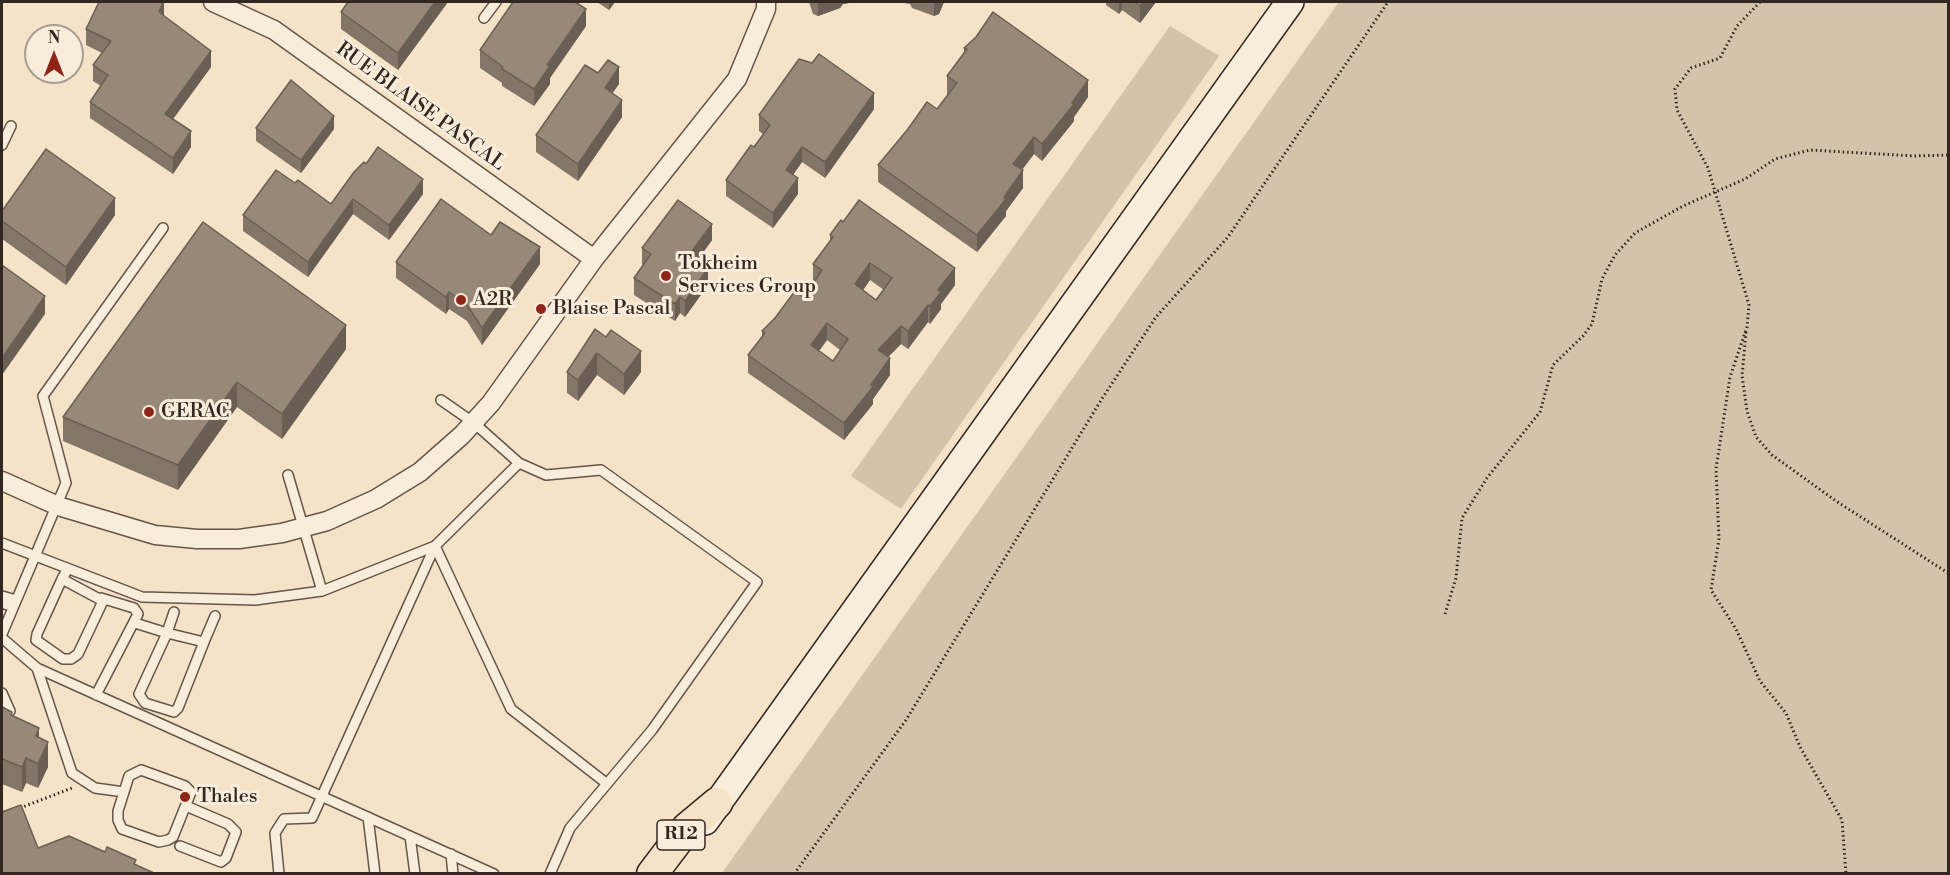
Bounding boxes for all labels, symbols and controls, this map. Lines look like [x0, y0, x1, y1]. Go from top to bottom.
north arrow [24, 24, 84, 84]
text: N [48, 28, 60, 48]
street label: RUE BLAISE PASCAL [331, 38, 509, 176]
place label: Tokheim Services Group [678, 252, 816, 299]
marker: Tokheim Services Group [659, 269, 673, 283]
place label: A2R [473, 288, 512, 312]
marker: A2R [454, 293, 468, 307]
place label: Blaise Pascal [553, 297, 670, 321]
marker: Blaise Pascal [534, 302, 548, 316]
place label: GERAC [161, 400, 229, 424]
marker: GERAC [142, 405, 156, 419]
place label: Thales [197, 785, 258, 809]
marker: Thales [178, 790, 192, 804]
road number: R12 [657, 820, 705, 850]

